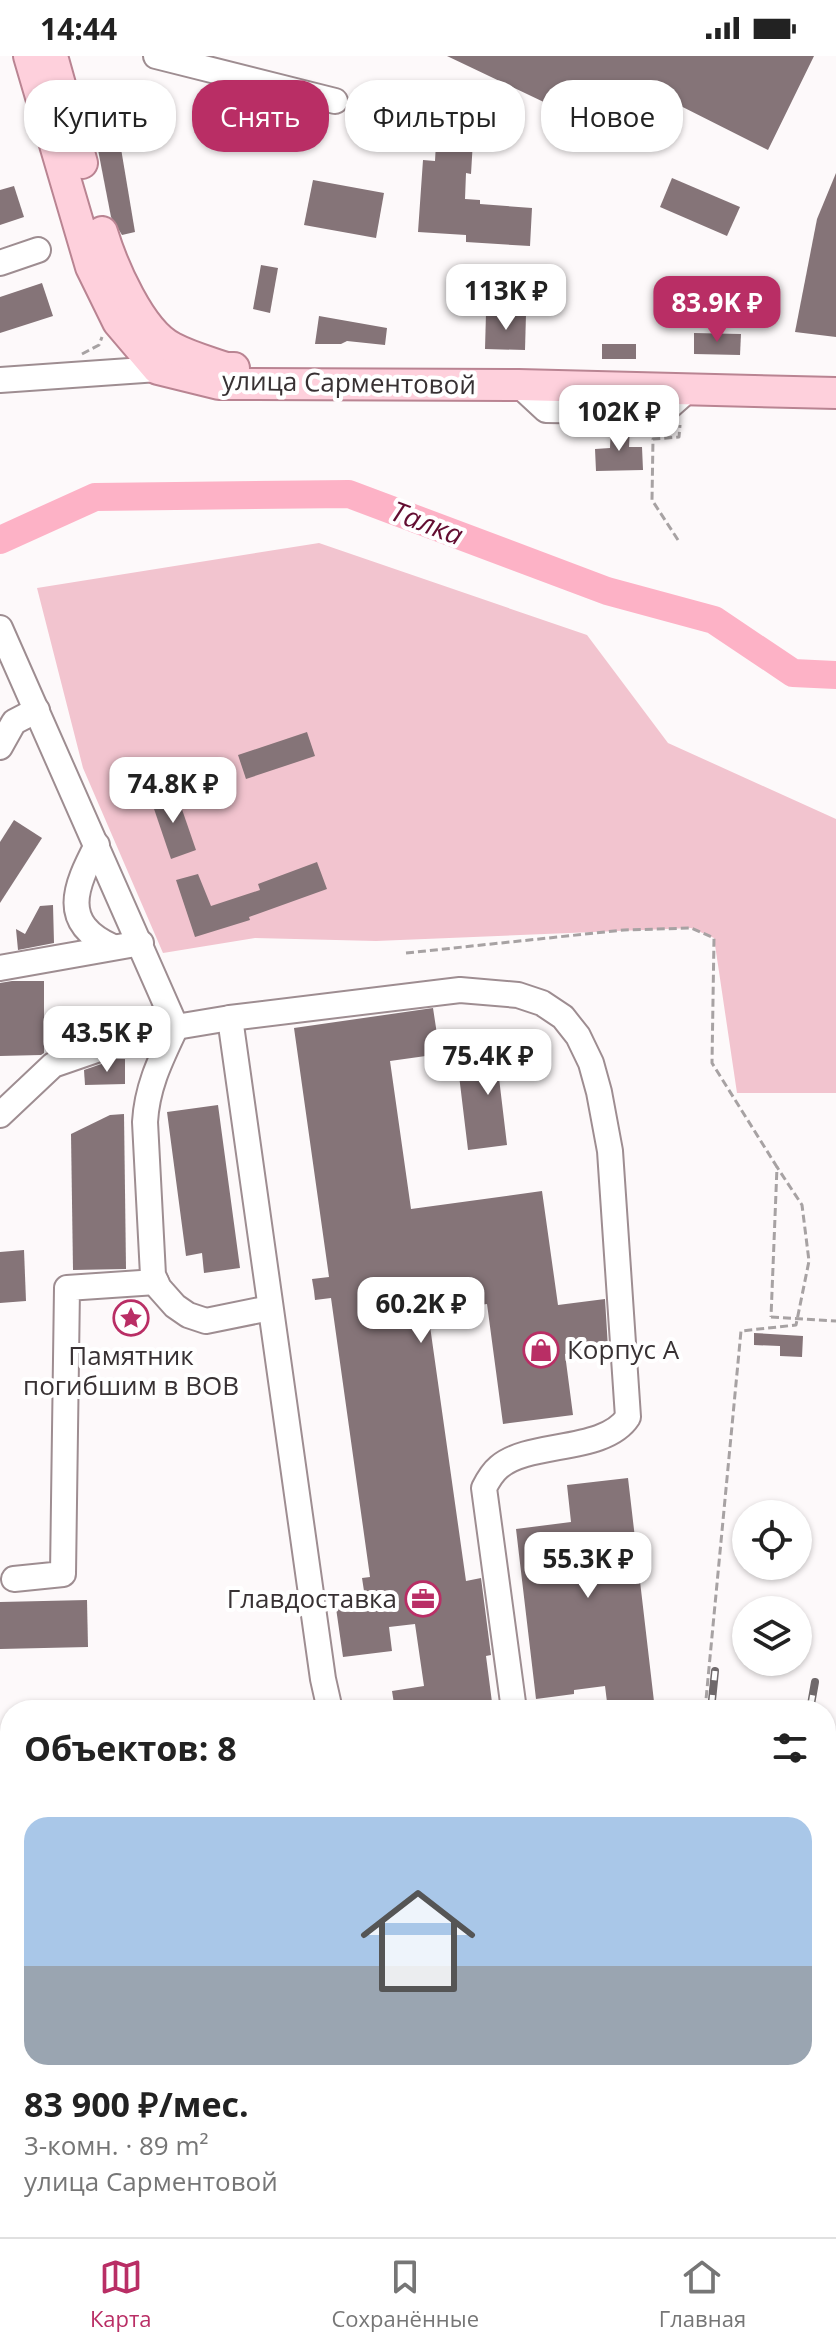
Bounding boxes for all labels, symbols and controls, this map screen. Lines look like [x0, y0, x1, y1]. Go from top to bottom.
text: 14:44 [40, 8, 117, 49]
chip: Купить [24, 80, 176, 152]
chip: Снять [192, 80, 329, 152]
chip: Фильтры [345, 80, 525, 152]
chip: Новое [541, 80, 683, 152]
pin: 113K ₽ [441, 264, 571, 332]
text: 113K ₽ [464, 272, 548, 308]
pin: 83.9K ₽ [643, 276, 791, 344]
text: 83.9K ₽ [671, 284, 763, 320]
street label: улица Сарментовой [222, 362, 476, 402]
pin: 102K ₽ [554, 385, 684, 453]
text: 102K ₽ [577, 393, 661, 429]
water label: Талка [386, 491, 469, 553]
pin: 74.8K ₽ [99, 757, 247, 825]
text: 74.8K ₽ [127, 765, 219, 801]
pin: 43.5K ₽ [33, 1006, 181, 1074]
text: 43.5K ₽ [61, 1014, 153, 1050]
pin: 75.4K ₽ [414, 1029, 562, 1097]
text: 75.4K ₽ [442, 1037, 534, 1073]
pin: 60.2K ₽ [347, 1277, 495, 1345]
text: 60.2K ₽ [375, 1285, 467, 1321]
place icon: Памятник погибшим в ВОВ [112, 1299, 150, 1337]
shop icon: Корпус А [522, 1331, 560, 1369]
place label: Корпус А [567, 1331, 680, 1367]
place label: Памятник погибшим в ВОВ [23, 1337, 239, 1403]
map controls [732, 1500, 812, 1676]
button: locate [732, 1500, 812, 1580]
pin: 55.3K ₽ [514, 1532, 662, 1600]
text: 55.3K ₽ [542, 1540, 634, 1576]
place label: Главдоставка [227, 1580, 397, 1616]
office icon: Главдоставка [404, 1580, 442, 1618]
button: layers [732, 1596, 812, 1676]
text: Объектов: 8 [24, 1725, 237, 1771]
icon: filters [768, 1726, 812, 1770]
icon: home [346, 1869, 490, 2013]
text: 83 900 ₽/мес. [24, 2081, 249, 2127]
text: 3-комн. · 89 m² [24, 2127, 209, 2163]
text: улица Сарментовой [24, 2163, 278, 2199]
tab: Карта [90, 2255, 152, 2333]
tab: Сохранённые [331, 2255, 479, 2333]
tab: Главная [659, 2255, 746, 2333]

